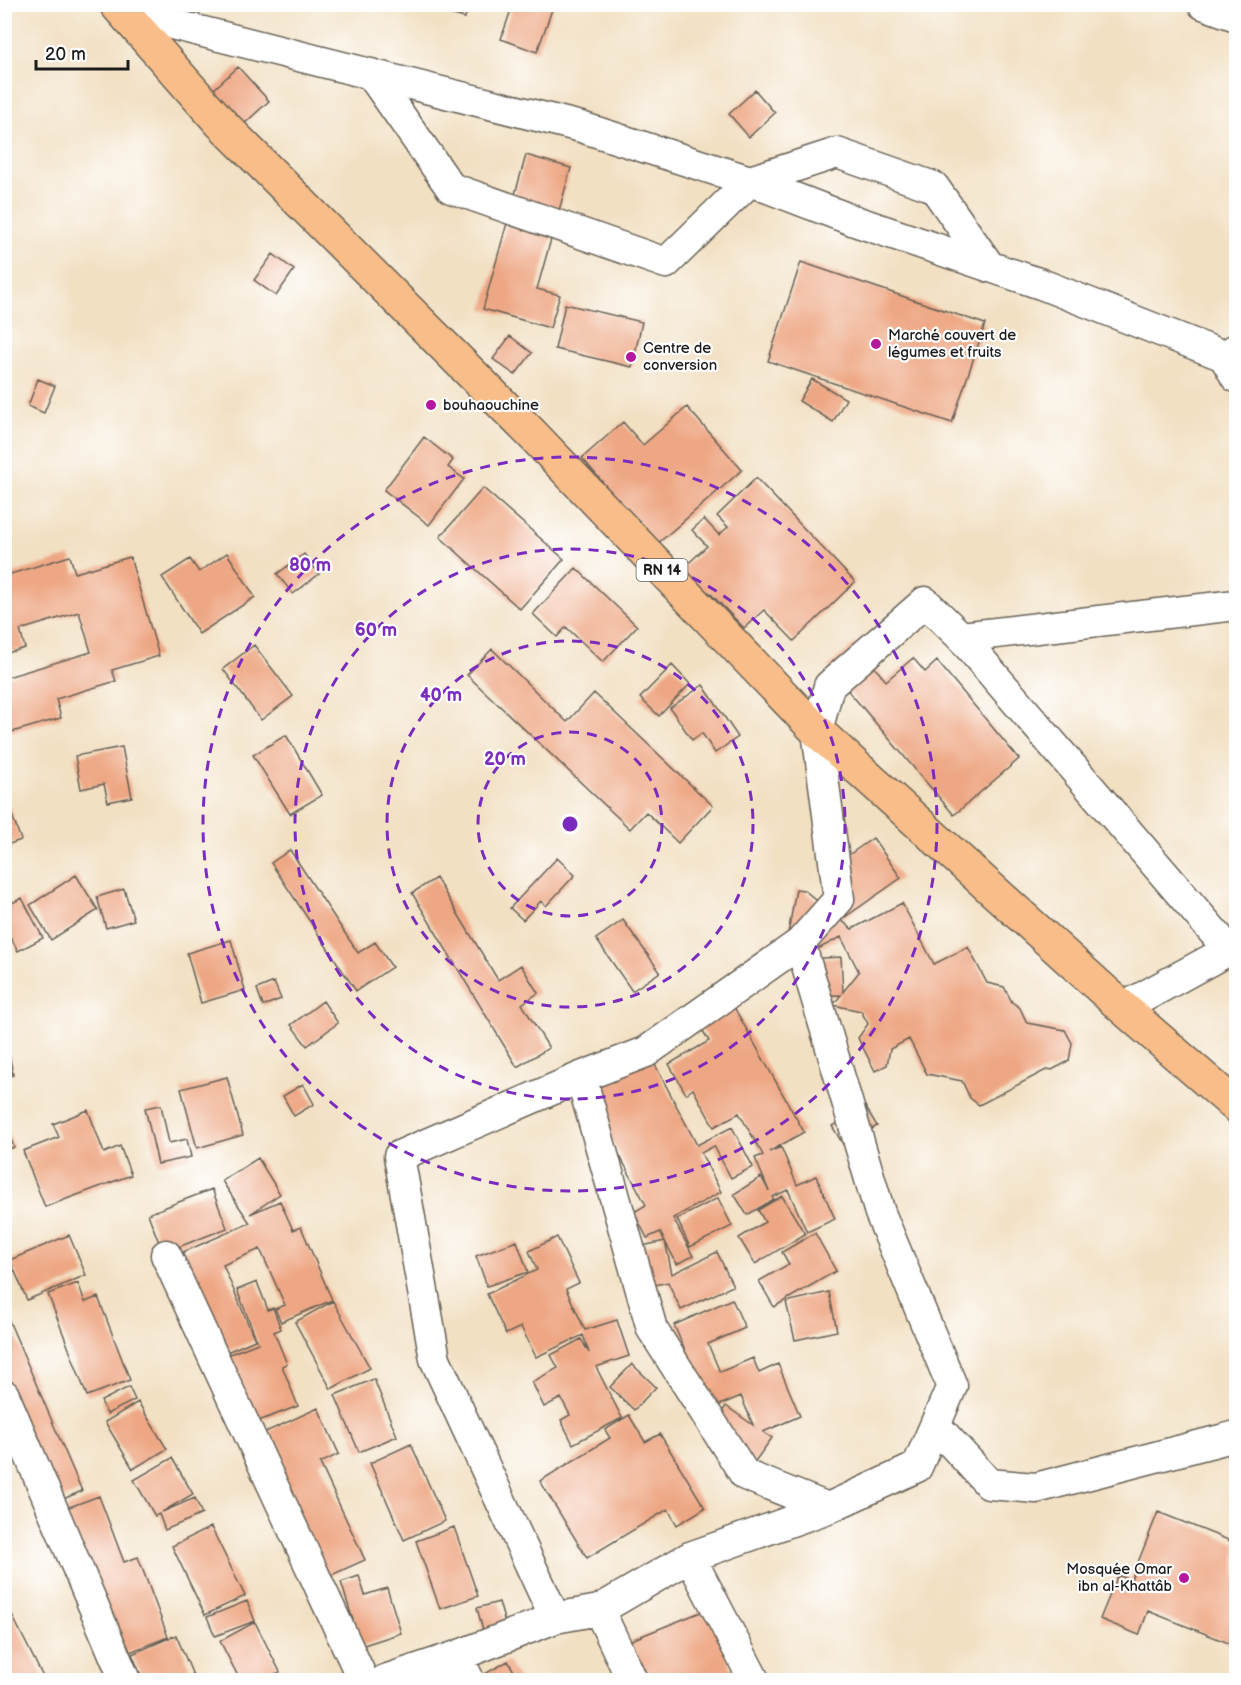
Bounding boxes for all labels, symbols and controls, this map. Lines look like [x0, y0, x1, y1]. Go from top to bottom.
scale bar [36, 33, 128, 71]
text: 20 m [45, 44, 86, 65]
place label: Marché couvert de légumes et fruits [888, 326, 1016, 362]
marker: Marché couvert de légumes et fruits [869, 337, 883, 351]
place label: Centre de conversion [643, 339, 717, 375]
marker: Centre de conversion [624, 350, 638, 364]
place label: bouhaouchine [443, 396, 539, 415]
marker: bouhaouchine [424, 398, 438, 412]
text: 80 m [289, 555, 331, 576]
road number: RN 14 [636, 559, 688, 581]
text: 60 m [355, 620, 397, 641]
text: 40 m [420, 685, 462, 706]
text: 20 m [484, 749, 526, 770]
centre of rings [560, 814, 580, 834]
place label: Mosquée Omar ibn al-Khattâb [1066, 1560, 1173, 1596]
marker: Mosquée Omar ibn al-Khattâb [1177, 1571, 1191, 1585]

